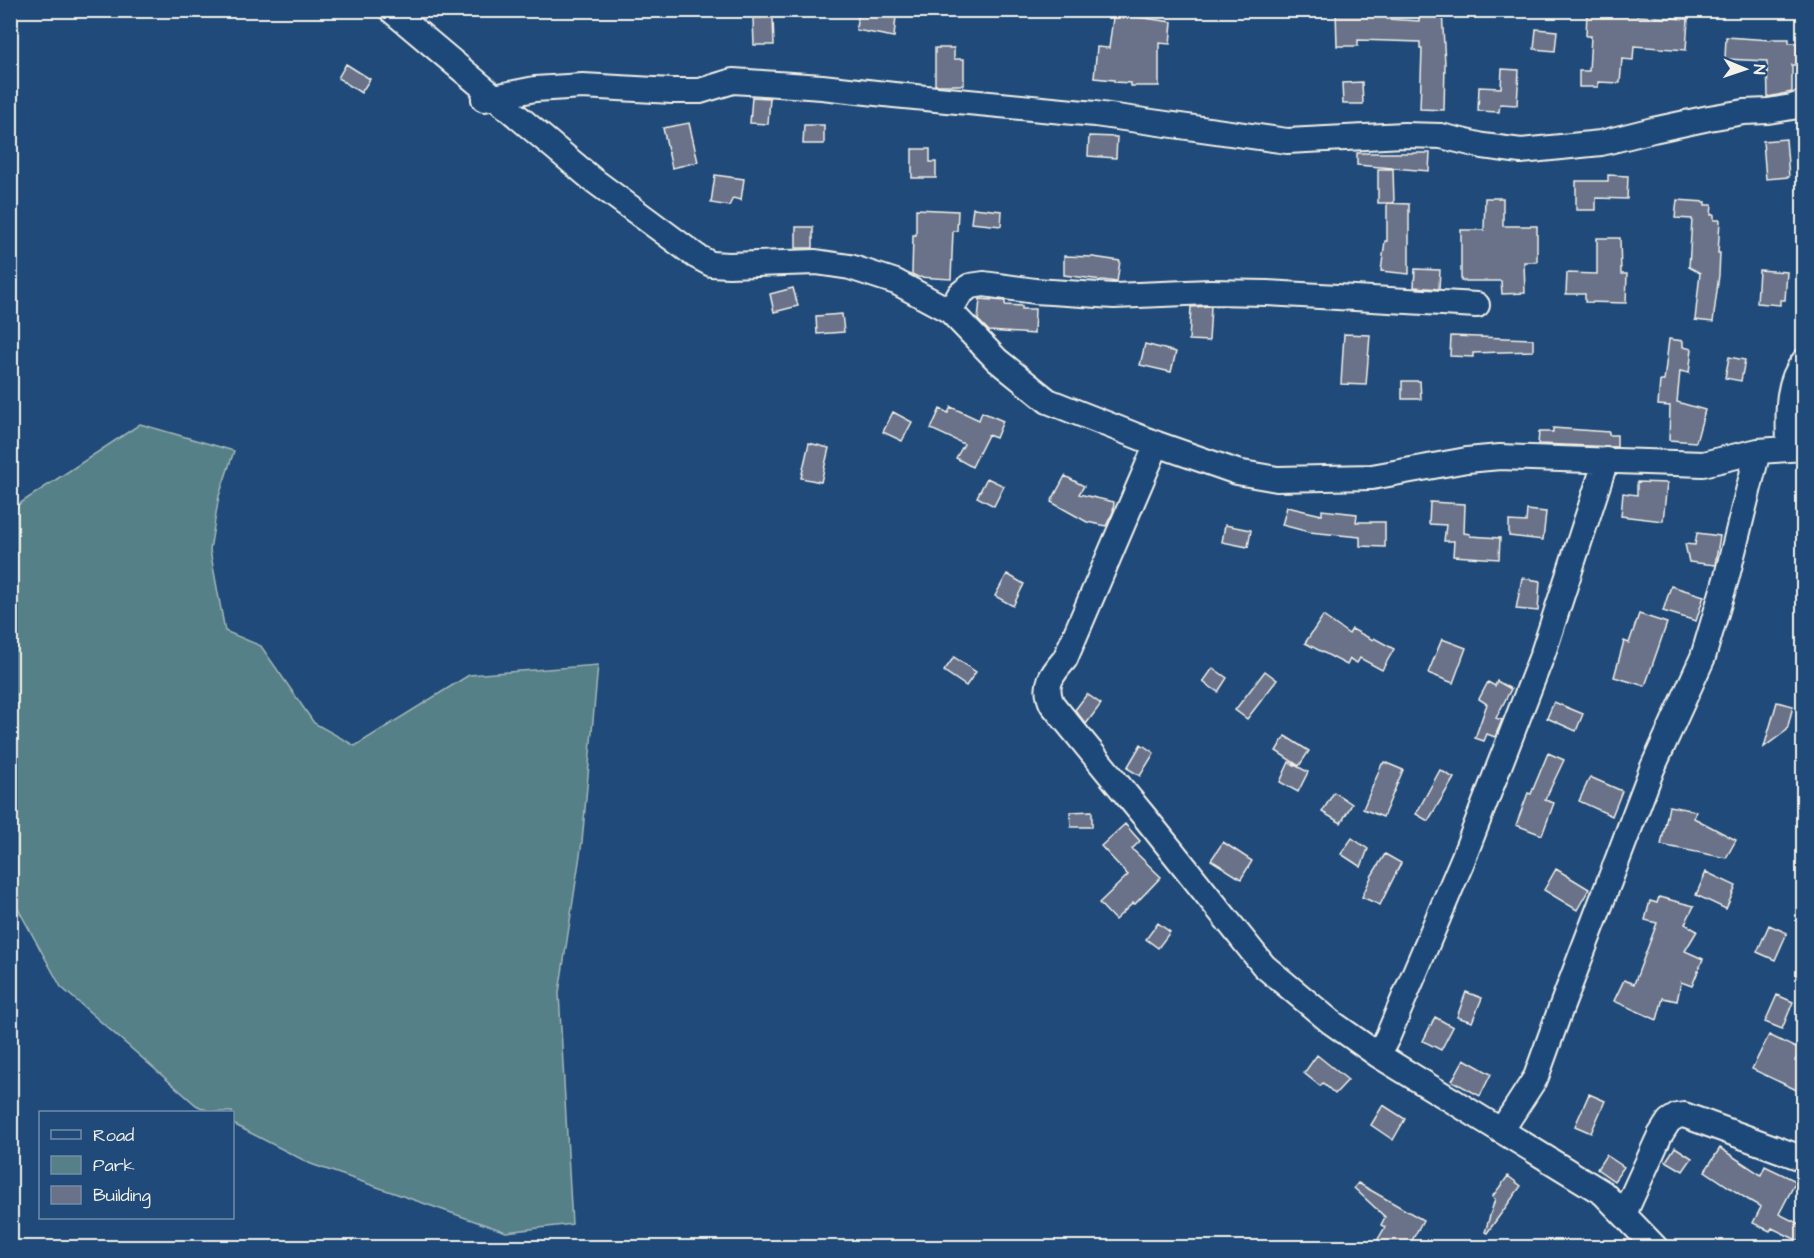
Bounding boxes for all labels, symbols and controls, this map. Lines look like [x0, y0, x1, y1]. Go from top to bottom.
north arrow [1715, 39, 1775, 99]
text: N [1748, 64, 1770, 75]
legend [39, 1111, 234, 1219]
text: Road [93, 1123, 134, 1148]
text: Park [93, 1153, 135, 1178]
text: Building [93, 1183, 151, 1209]

